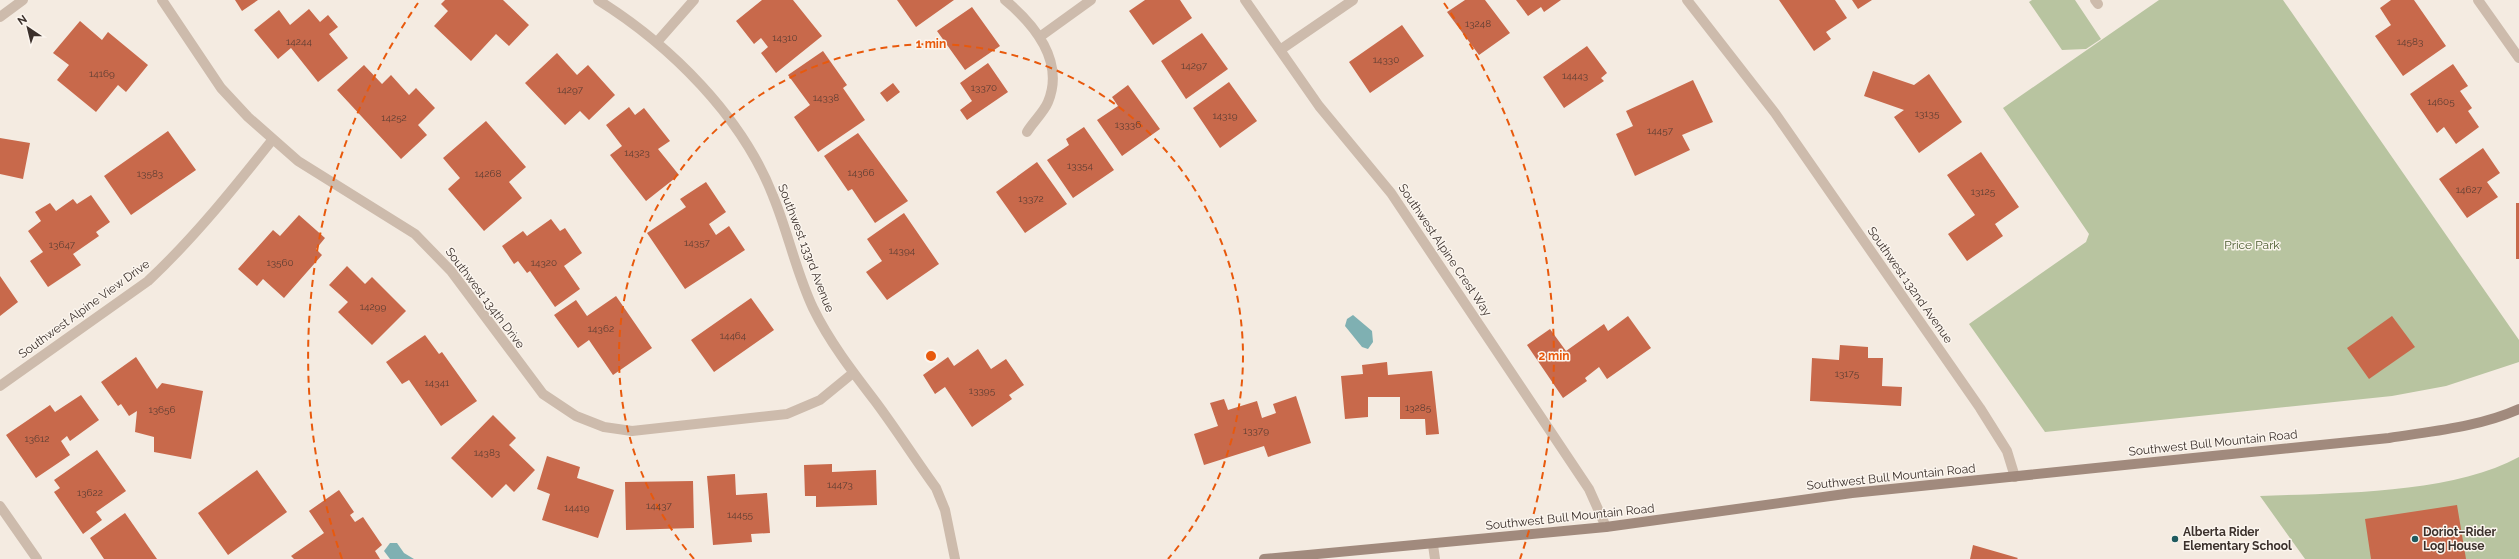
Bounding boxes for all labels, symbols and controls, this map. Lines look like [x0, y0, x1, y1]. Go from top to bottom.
north arrow [8, 8, 48, 48]
text: N [15, 12, 30, 28]
house number: 13248 [1465, 18, 1491, 29]
house number: 14310 [772, 32, 798, 43]
house number: 14244 [286, 36, 312, 47]
house number: 14583 [2397, 36, 2423, 47]
text: 1 min [916, 37, 946, 51]
house number: 14330 [1373, 54, 1399, 65]
house number: 14297 [1181, 60, 1208, 71]
house number: 14169 [89, 68, 115, 79]
house number: 14443 [1562, 70, 1588, 81]
house number: 13370 [971, 82, 997, 93]
house number: 14297 [557, 84, 584, 95]
house number: 14338 [813, 92, 839, 103]
house number: 14605 [2427, 96, 2455, 107]
house number: 13135 [1915, 108, 1940, 119]
house number: 14319 [1212, 110, 1238, 121]
house number: 14252 [381, 112, 407, 123]
house number: 13336 [1115, 119, 1141, 130]
house number: 14457 [1647, 125, 1674, 136]
house number: 14323 [624, 147, 650, 158]
house number: 13354 [1067, 160, 1093, 171]
house number: 14366 [847, 167, 875, 178]
house number: 13583 [137, 168, 163, 179]
house number: 14268 [475, 168, 502, 179]
street label: Southwest Alpine Crest Way [1395, 181, 1495, 319]
street label: Southwest 133rd Avenue [775, 182, 837, 314]
house number: 14627 [2456, 184, 2483, 195]
house number: 13125 [1971, 186, 1996, 197]
house number: 13372 [1018, 193, 1044, 204]
street label: Southwest 132nd Avenue [1864, 224, 1956, 346]
house number: 14357 [684, 237, 711, 248]
park label: Price Park [2224, 238, 2280, 252]
house number: 13647 [49, 239, 76, 250]
street label: Southwest 134th Drive [442, 245, 528, 351]
house number: 14394 [889, 245, 916, 256]
street label: Southwest Alpine View Drive [16, 257, 152, 361]
house number: 13560 [266, 257, 294, 268]
house number: 14320 [531, 257, 557, 268]
house number: 14299 [360, 301, 386, 312]
house number: 14362 [588, 323, 614, 334]
house number: 14464 [720, 330, 747, 341]
centre of rings [924, 349, 938, 363]
text: 2 min [1538, 349, 1570, 363]
house number: 13175 [1835, 368, 1860, 379]
house number: 14341 [425, 377, 450, 388]
house number: 13395 [969, 385, 996, 396]
house number: 13285 [1405, 402, 1432, 413]
house number: 13656 [148, 404, 176, 415]
house number: 13379 [1243, 425, 1269, 436]
street label: Southwest Bull Mountain Road [2128, 427, 2298, 459]
house number: 13612 [24, 433, 50, 444]
house number: 14383 [474, 447, 500, 458]
street label: Southwest Bull Mountain Road [1806, 461, 1976, 493]
house number: 14473 [827, 479, 853, 490]
house number: 13622 [77, 487, 103, 498]
house number: 14437 [646, 500, 673, 511]
street label: Southwest Bull Mountain Road [1485, 501, 1655, 533]
house number: 14419 [564, 502, 590, 513]
house number: 14455 [727, 509, 754, 520]
place label: Alberta Rider Elementary School [2183, 525, 2292, 553]
place label: Doriot–Rider Log House [2423, 525, 2496, 553]
marker: Alberta Rider Elementary School [2170, 534, 2180, 544]
marker: Doriot–Rider Log House [2410, 534, 2420, 544]

